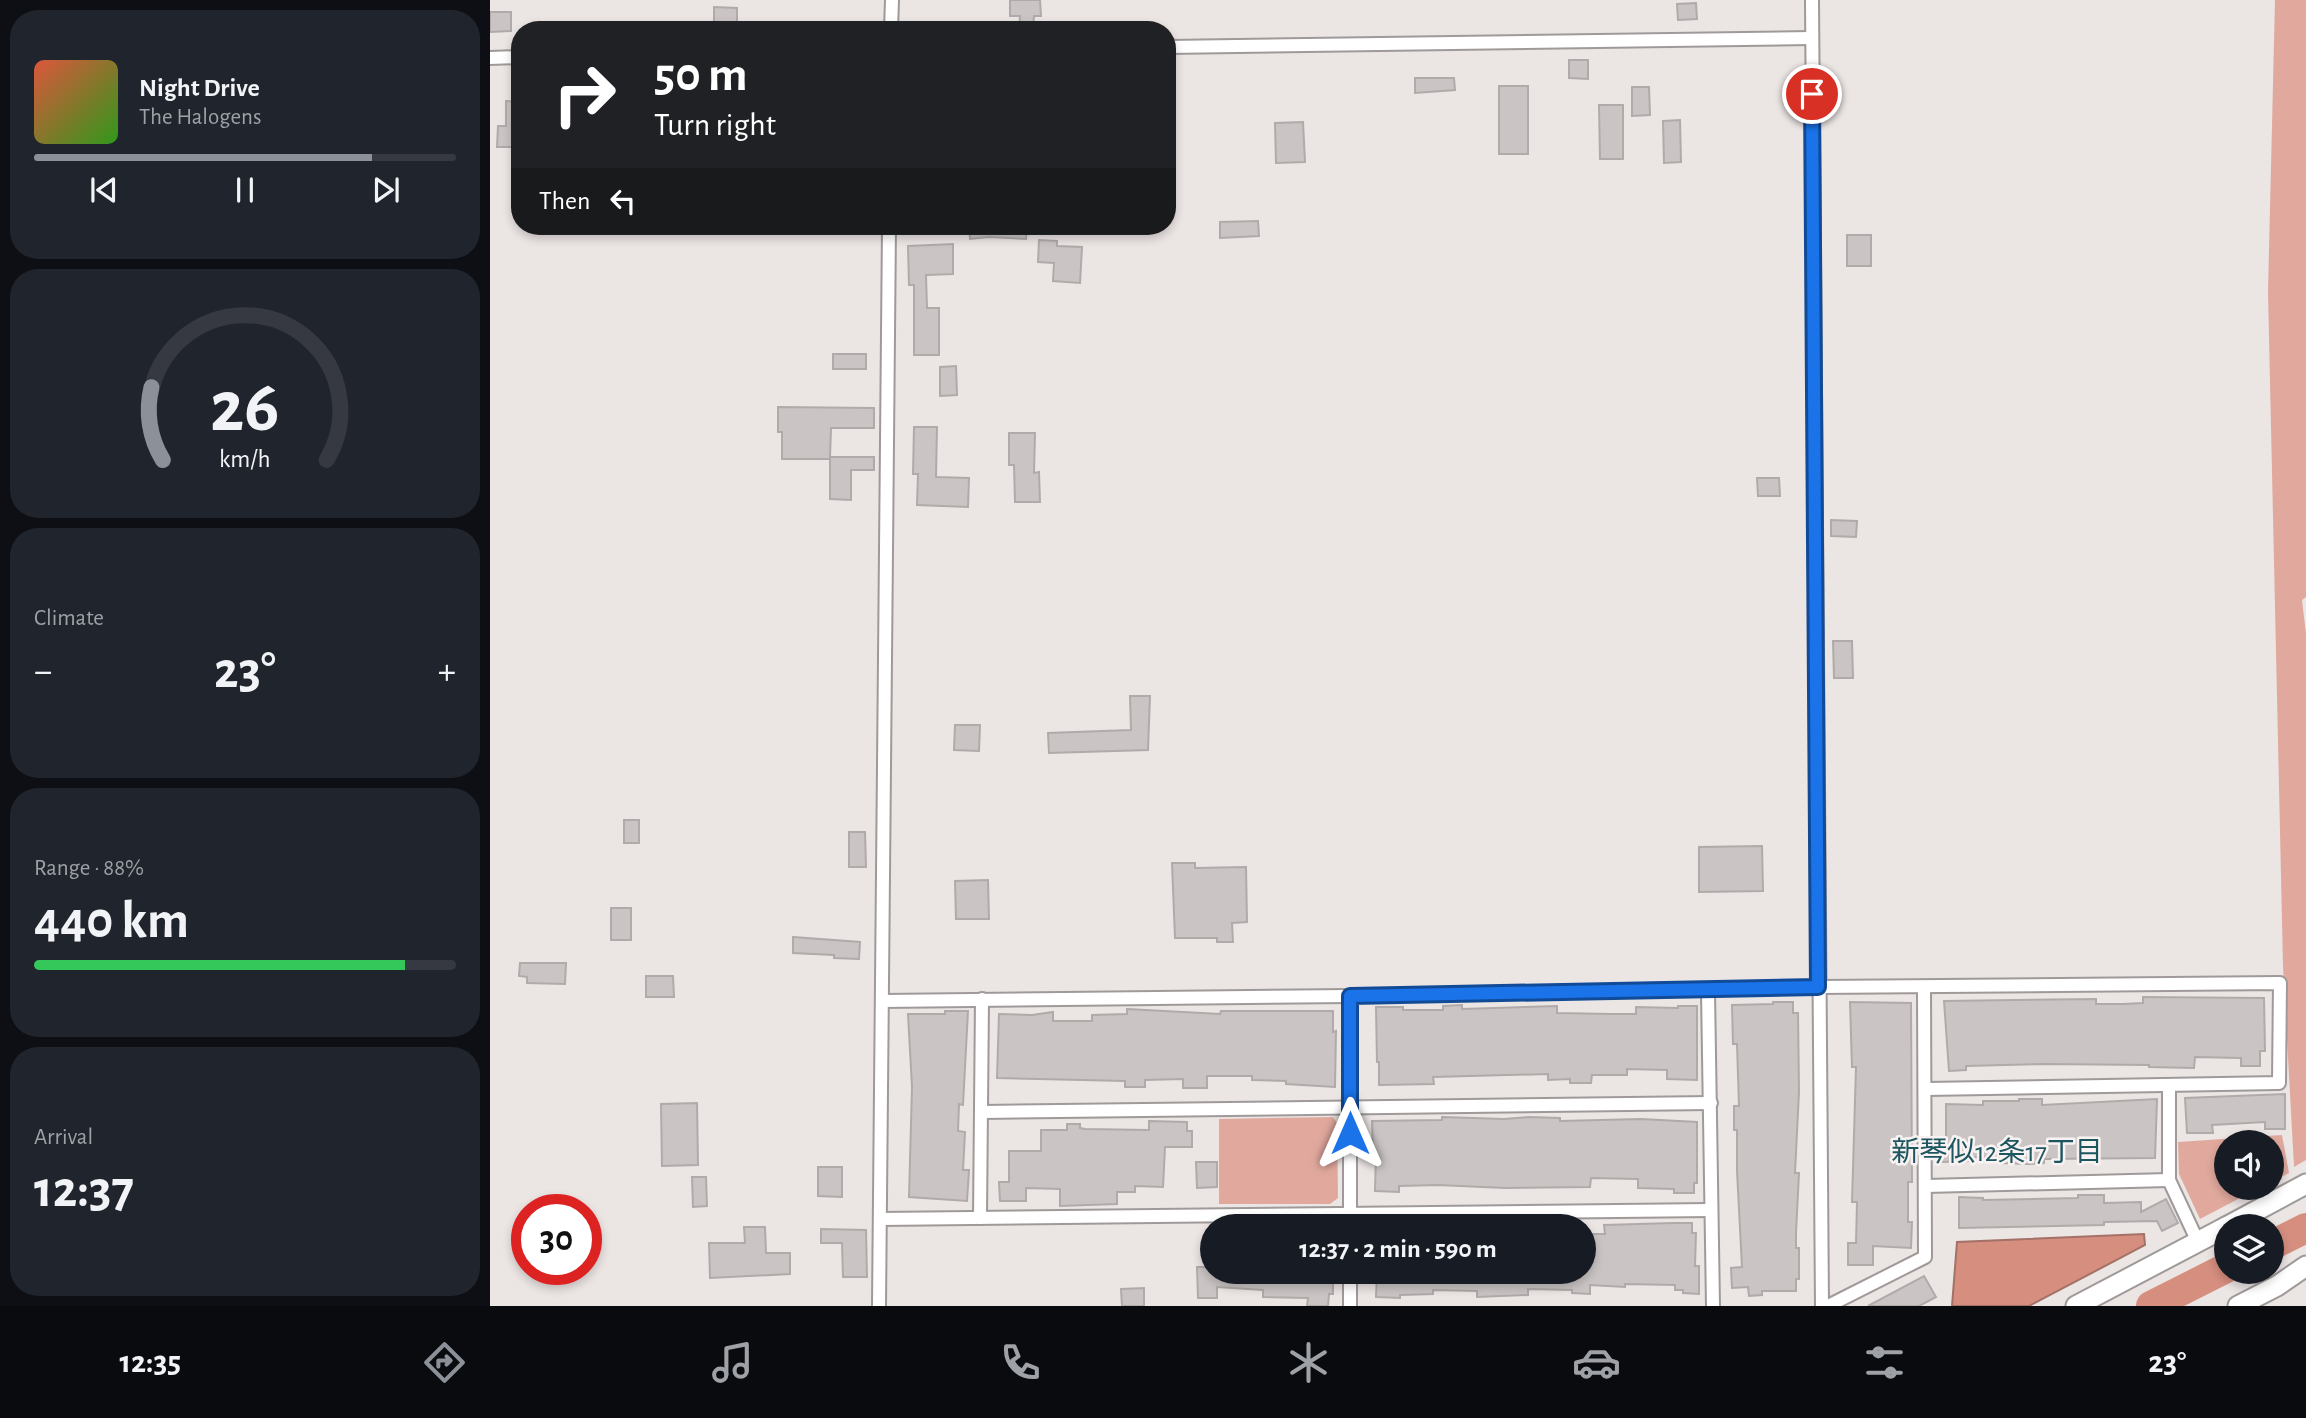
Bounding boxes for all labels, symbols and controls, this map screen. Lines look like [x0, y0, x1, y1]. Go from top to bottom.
icon: right [539, 49, 630, 140]
text: 50 m [654, 51, 748, 100]
pin [1782, 64, 1842, 124]
text: Night Drive [139, 75, 260, 101]
icon: arrive [1793, 75, 1831, 113]
text: The Halogens [139, 106, 261, 129]
text: Turn right [654, 109, 776, 141]
icon: previous [85, 171, 123, 209]
icon: pause [226, 171, 264, 209]
icon: next [367, 171, 405, 209]
icon: left [604, 182, 642, 220]
text: Then [539, 188, 590, 214]
text: 26 [210, 372, 280, 445]
text: km/h [219, 447, 271, 472]
text: Climate [34, 607, 104, 630]
text: 23° [214, 645, 276, 697]
text: − [34, 653, 52, 691]
text: + [438, 653, 456, 691]
text: Range · 88% [34, 857, 144, 880]
text: 440 km [34, 895, 189, 947]
position arrow [1313, 1096, 1387, 1170]
text: Arrival [34, 1126, 93, 1149]
map controls [2214, 1130, 2284, 1284]
button: sound [2214, 1130, 2284, 1200]
district label: 新琴似12条17丁目 [1891, 1137, 2103, 1167]
text: 12:37 [34, 1164, 134, 1216]
speed limit sign: 30 [511, 1194, 602, 1285]
button: layers [2214, 1214, 2284, 1284]
text: 12:37 · 2 min · 590 m [1299, 1236, 1497, 1262]
icon: directions [420, 1338, 469, 1387]
icon: music [708, 1338, 757, 1387]
icon: phone [996, 1338, 1045, 1387]
icon: climate [1284, 1338, 1333, 1387]
icon: car [1572, 1338, 1621, 1387]
icon: filters [1860, 1338, 1909, 1387]
text: 12:35 [120, 1346, 181, 1378]
text: 23° [2148, 1346, 2186, 1378]

